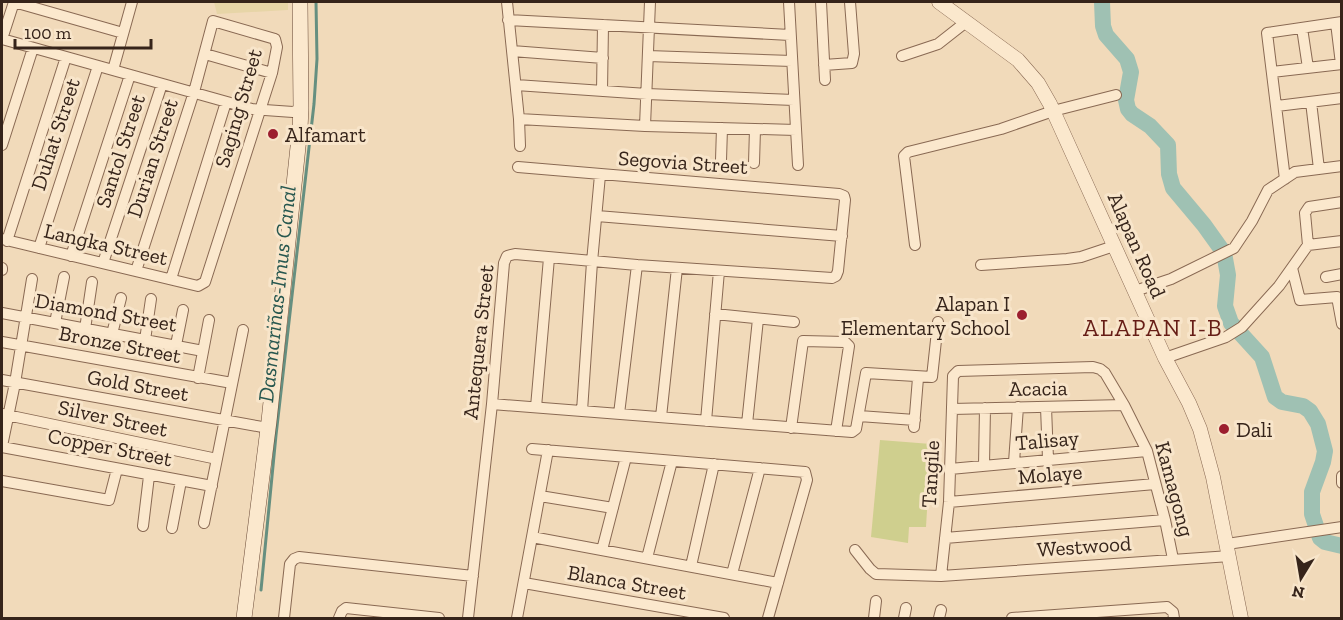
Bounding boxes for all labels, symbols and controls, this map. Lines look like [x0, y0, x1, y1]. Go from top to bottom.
scale bar [15, 12, 152, 50]
text: 100 m [24, 22, 72, 44]
street label: Saging Street [209, 46, 267, 170]
street label: Duhat Street [25, 75, 85, 193]
street label: Santol Street [90, 91, 150, 211]
street label: Durian Street [121, 95, 183, 221]
place label: Alfamart [285, 122, 366, 147]
marker: Alfamart [266, 127, 280, 141]
street label: Segovia Street [617, 145, 749, 179]
water label: Dasmariñas-Imus Canal [252, 184, 302, 404]
street label: Alapan Road [1103, 188, 1172, 302]
street label: Langka Street [42, 218, 171, 270]
street label: Antequera Street [457, 263, 499, 420]
street label: Diamond Street [33, 287, 179, 337]
place label: Alapan I Elementary School [841, 291, 1010, 340]
marker: Alapan I Elementary School [1015, 308, 1029, 322]
district label: ALAPAN I-B [1083, 313, 1223, 342]
street label: Bronze Street [57, 320, 183, 368]
street label: Gold Street [85, 364, 191, 406]
street label: Acacia [1008, 375, 1068, 401]
street label: Silver Street [56, 394, 170, 442]
place label: Dali [1236, 417, 1272, 442]
marker: Dali [1217, 422, 1231, 436]
street label: Copper Street [46, 423, 174, 471]
street label: Talisay [1014, 425, 1080, 455]
street label: Kamagong [1150, 439, 1200, 540]
street label: Tangile [916, 440, 944, 508]
street label: Molaye [1017, 459, 1083, 489]
street label: Westwood [1036, 530, 1132, 562]
north arrow [1271, 548, 1331, 608]
street label: Blanca Street [566, 559, 689, 605]
text: N [1290, 582, 1306, 603]

